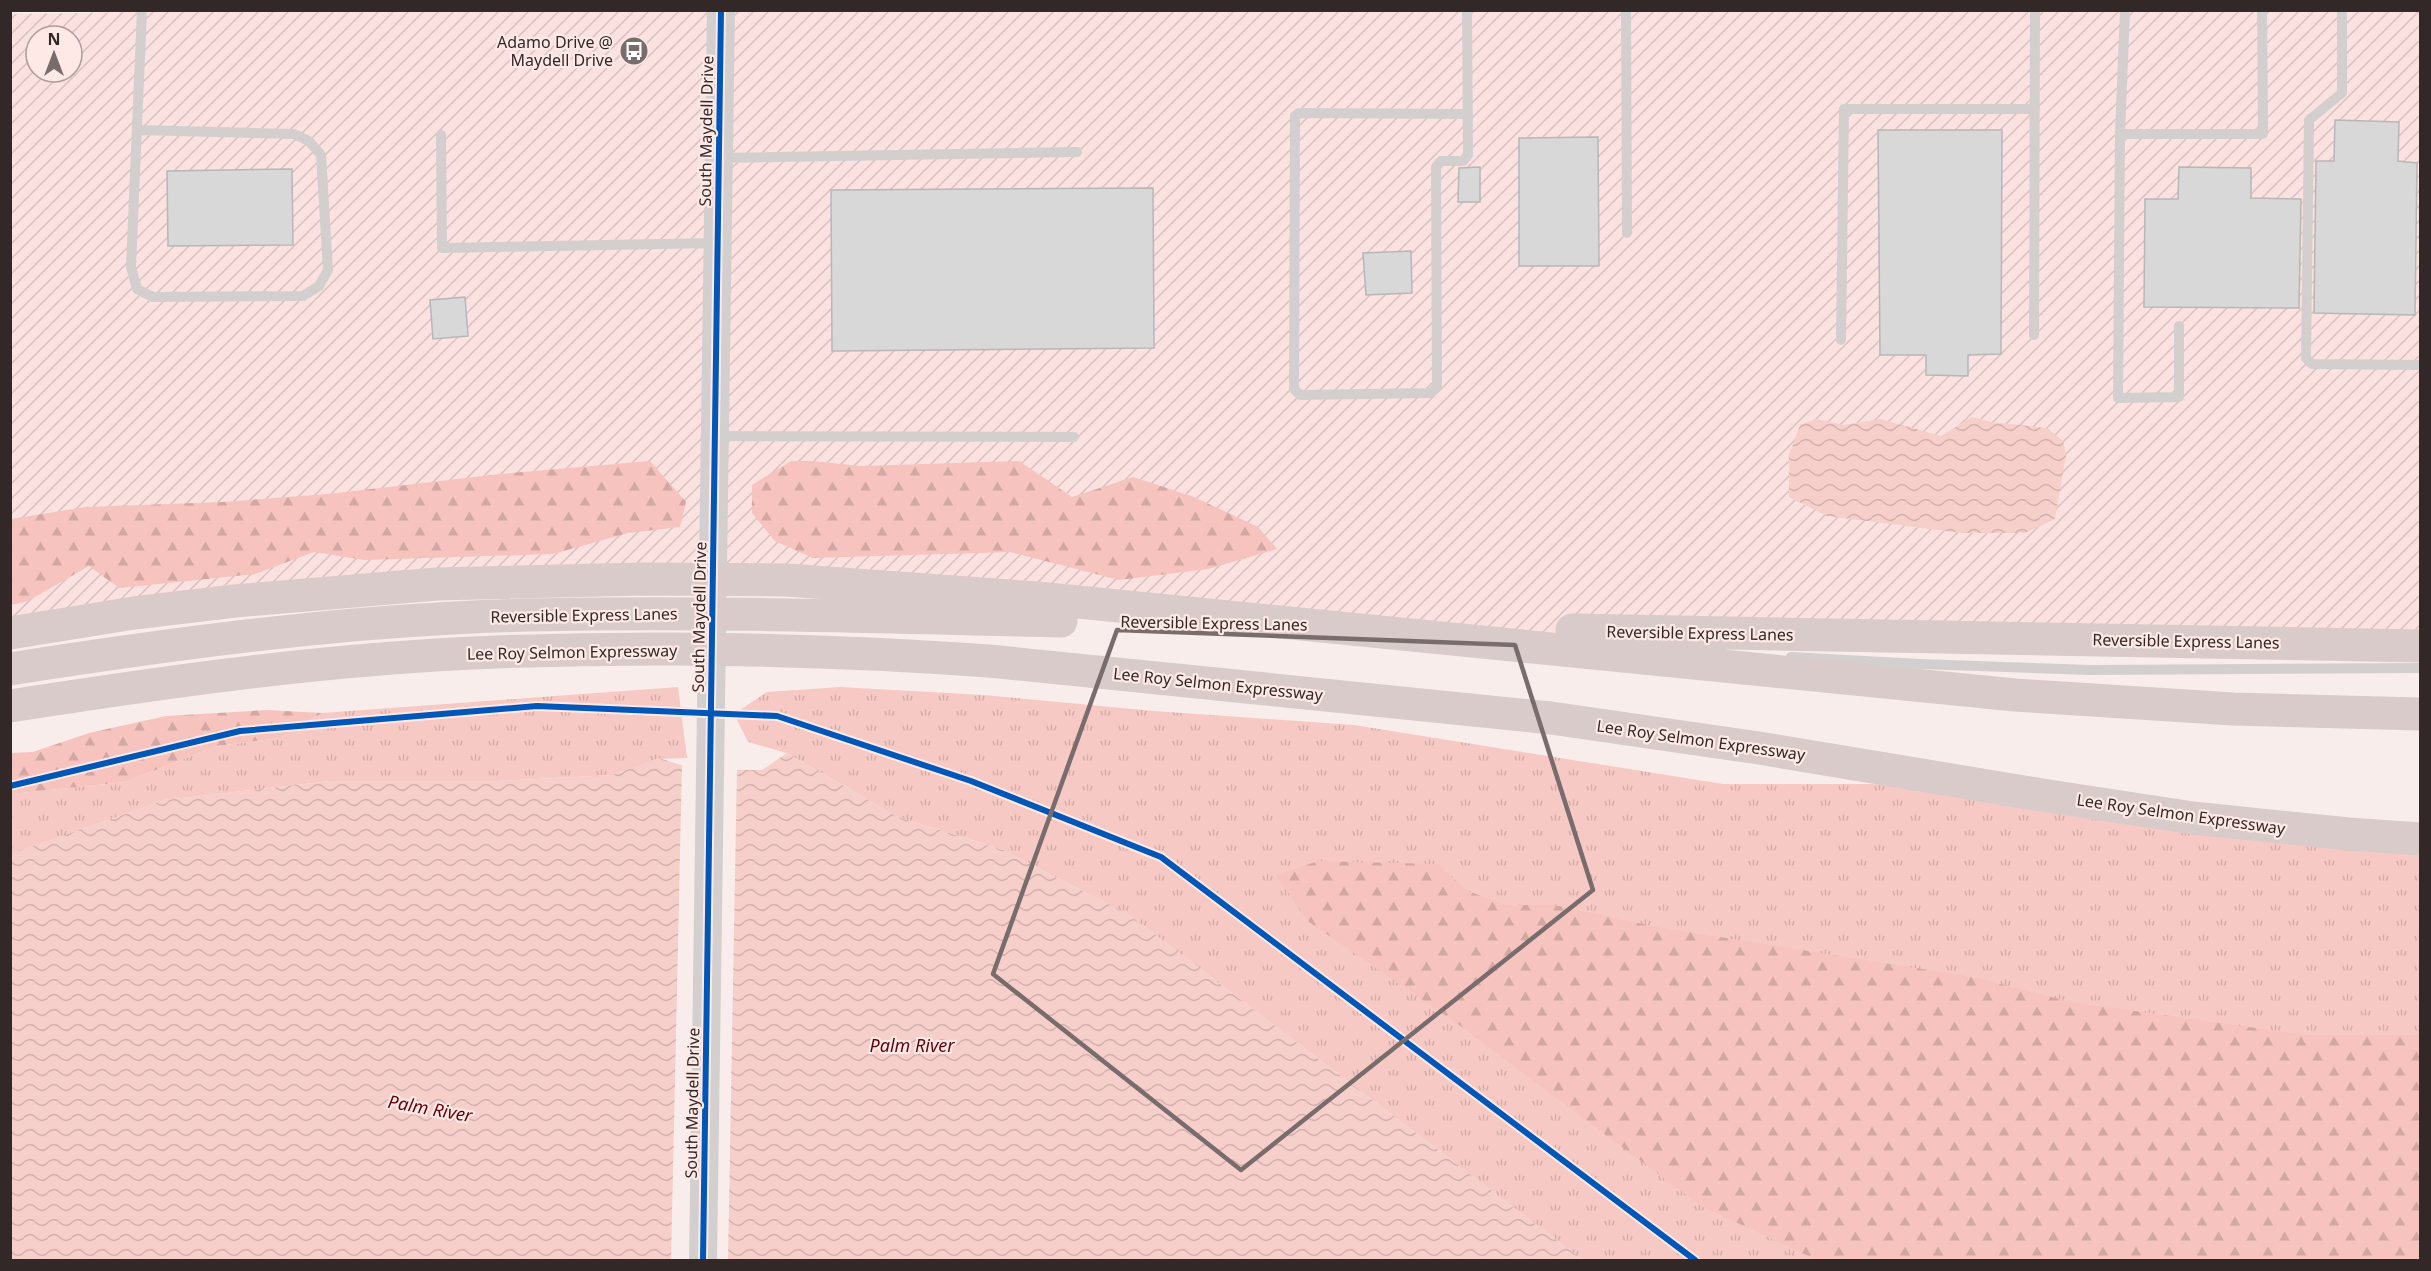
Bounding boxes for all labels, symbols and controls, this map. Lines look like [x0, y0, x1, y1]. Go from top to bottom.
north arrow [24, 24, 84, 84]
text: N [47, 28, 61, 50]
place label: Adamo Drive @ Maydell Drive [497, 31, 613, 71]
bus stop icon: Adamo Drive @ Maydell Drive [618, 35, 650, 67]
street label: South Maydell Drive [694, 55, 718, 207]
street label: South Maydell Drive [687, 541, 711, 693]
street label: Reversible Express Lanes [490, 602, 678, 628]
street label: Reversible Express Lanes [1120, 610, 1308, 636]
street label: Reversible Express Lanes [1606, 620, 1794, 646]
street label: Reversible Express Lanes [2092, 628, 2280, 654]
street label: Lee Roy Selmon Expressway [467, 639, 678, 665]
street label: Lee Roy Selmon Expressway [1112, 662, 1325, 706]
street label: Lee Roy Selmon Expressway [1595, 714, 1808, 766]
street label: Lee Roy Selmon Expressway [2075, 788, 2288, 840]
street label: South Maydell Drive [680, 1027, 704, 1179]
water label: Palm River [869, 1033, 955, 1057]
water label: Palm River [386, 1089, 475, 1127]

